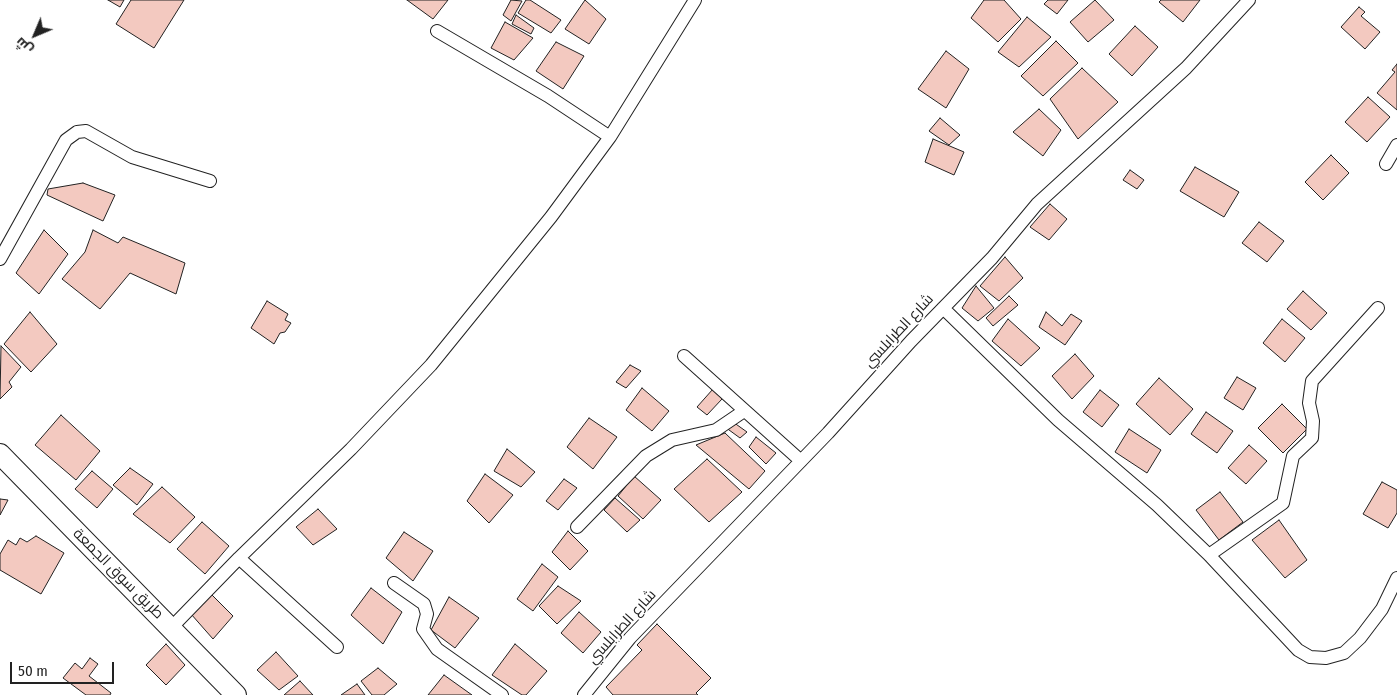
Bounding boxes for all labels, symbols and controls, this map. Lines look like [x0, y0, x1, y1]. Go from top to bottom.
north arrow [10, 10, 60, 60]
text: ش [12, 34, 36, 58]
street label: شارع الطرابلسي [860, 291, 938, 371]
street label: طريق سوق الجمعة [69, 525, 167, 623]
street label: شارع الطرابلسي [584, 586, 660, 668]
scale bar [12, 652, 116, 684]
text: 50 m [18, 662, 48, 680]

